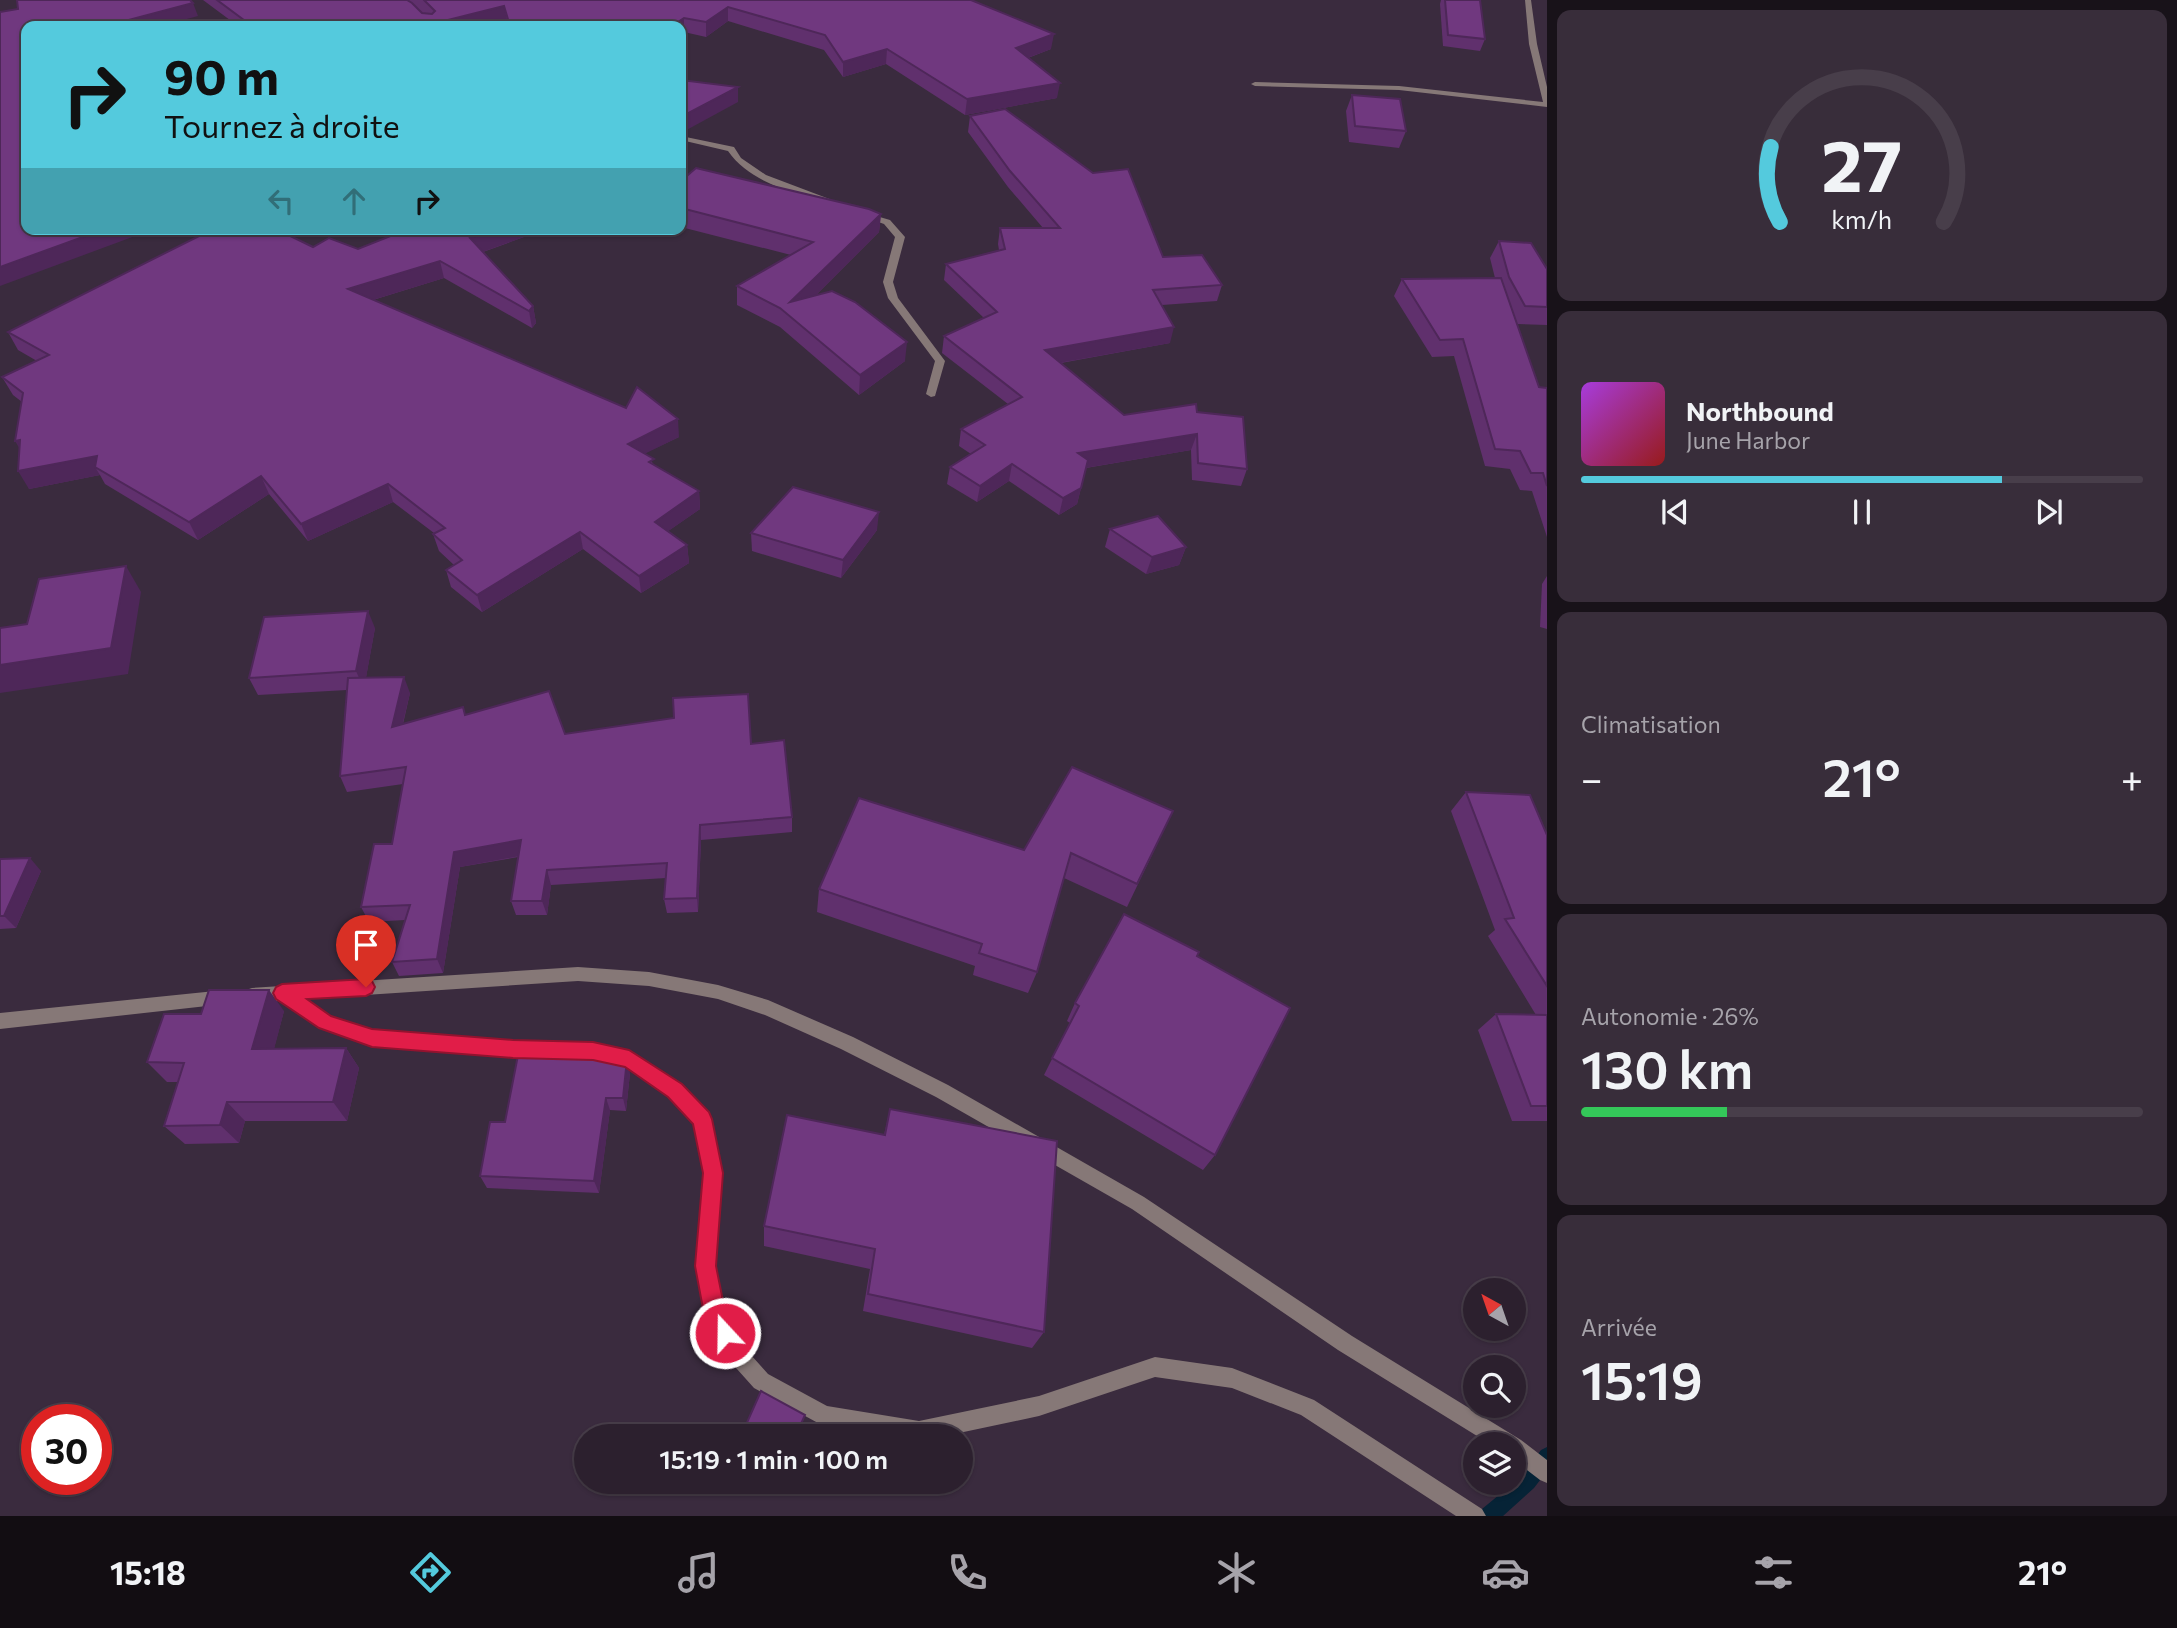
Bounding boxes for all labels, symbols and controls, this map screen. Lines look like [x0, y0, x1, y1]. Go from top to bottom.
text: 90 m [164, 45, 279, 105]
icon: right [49, 49, 140, 140]
text: Tournez à droite [164, 105, 400, 145]
text: 27 [1822, 118, 1902, 207]
icon: left [262, 182, 300, 220]
icon: ahead [335, 182, 373, 220]
icon: right [408, 182, 446, 220]
text: km/h [1832, 203, 1892, 233]
text: Northbound [1686, 395, 1834, 426]
text: June Harbor [1686, 426, 1810, 454]
icon: previous [1656, 493, 1694, 531]
icon: pause [1843, 493, 1881, 531]
icon: next [2030, 493, 2068, 531]
text: Climatisation [1581, 710, 1721, 738]
text: 21° [1822, 744, 1901, 808]
text: − [1581, 754, 1603, 801]
text: + [2121, 754, 2143, 801]
pin [336, 915, 396, 987]
icon: arrive [347, 926, 385, 964]
text: Autonomie · 26% [1581, 1002, 1759, 1030]
text: 130 km [1581, 1036, 1753, 1100]
north arrow [1463, 1278, 1526, 1340]
map controls [1463, 1278, 1526, 1495]
position arrow [688, 1296, 762, 1370]
text: Arrivée [1581, 1313, 1657, 1341]
text: 15:19 [1581, 1347, 1703, 1411]
button: search [1463, 1355, 1526, 1418]
speed limit sign: 30 [21, 1404, 112, 1495]
button: layers [1463, 1432, 1526, 1495]
text: 15:19 · 1 min · 100 m [659, 1443, 888, 1474]
icon: directions [406, 1548, 455, 1597]
icon: music [674, 1548, 723, 1597]
icon: phone [943, 1548, 992, 1597]
icon: climate [1212, 1548, 1261, 1597]
icon: car [1481, 1548, 1530, 1597]
icon: filters [1749, 1548, 1798, 1597]
text: 15:18 [110, 1552, 186, 1592]
text: 21° [2018, 1552, 2067, 1592]

